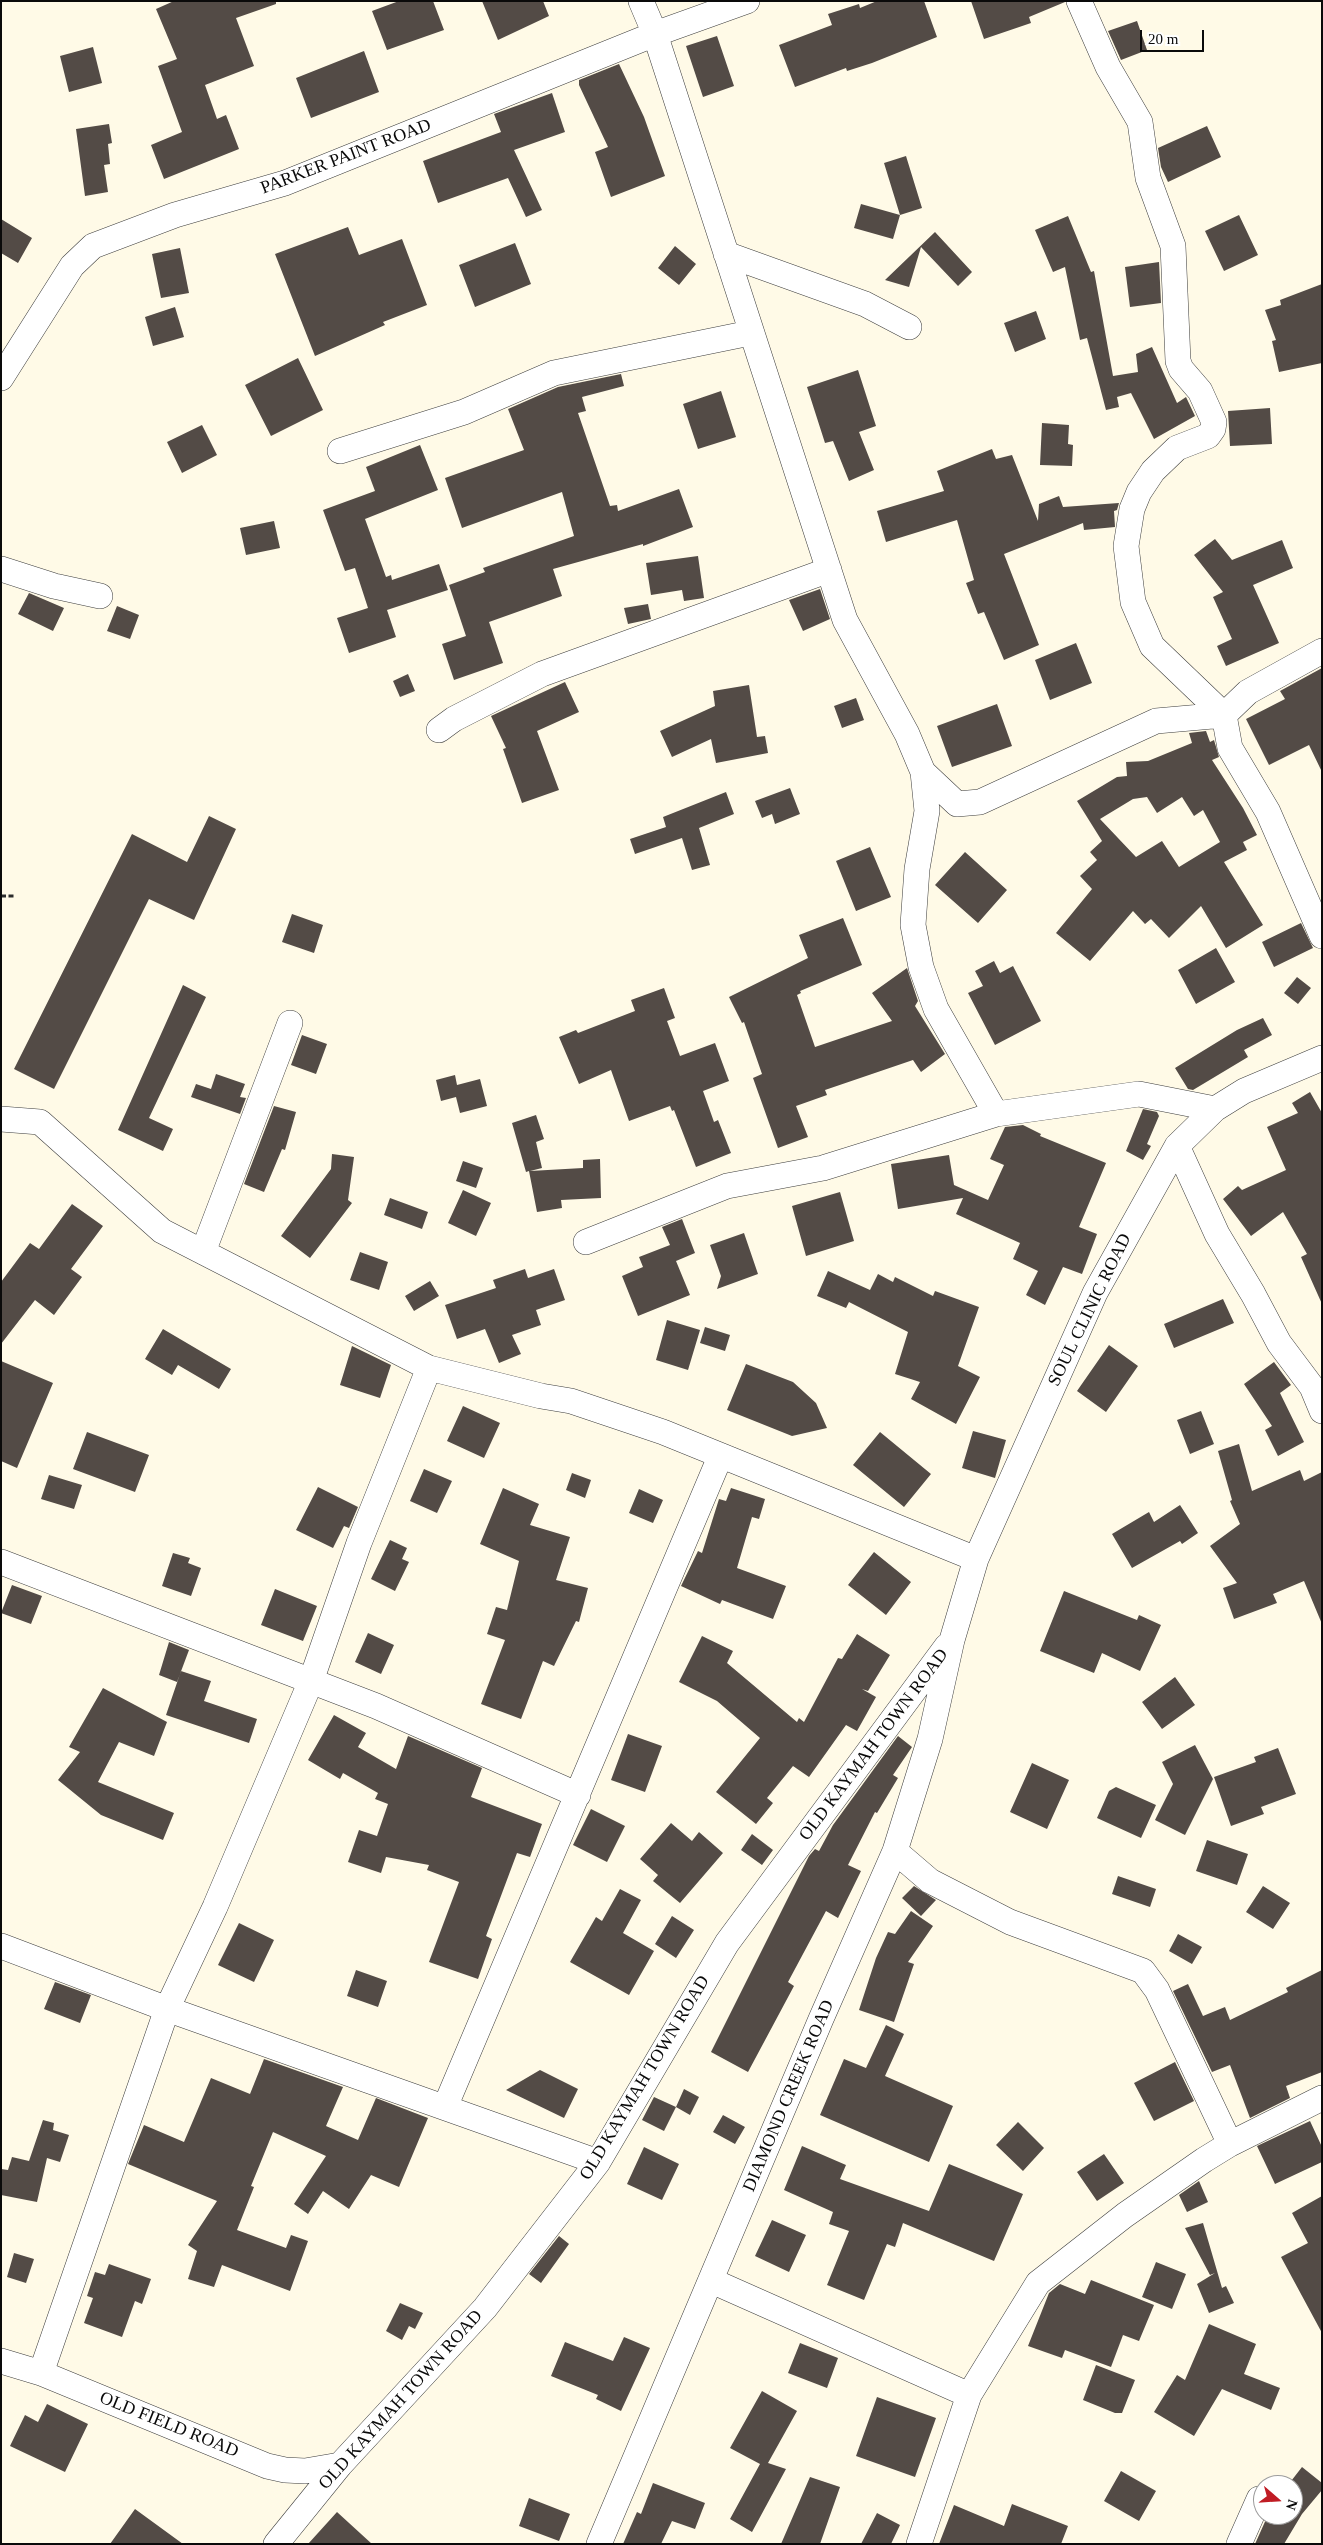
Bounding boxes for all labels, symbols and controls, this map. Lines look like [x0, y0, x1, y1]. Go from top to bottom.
scale bar [1143, 20, 1207, 52]
text: 20 m [1148, 31, 1178, 47]
street label: PARKER PAINT ROAD [258, 115, 434, 199]
street label: SOUL CLINIC ROAD [1044, 1230, 1136, 1390]
street label: OLD KAYMAH TOWN ROAD [795, 1645, 953, 1845]
street label: OLD KAYMAH TOWN ROAD [575, 1972, 715, 2184]
street label: DIAMOND CREEK ROAD [739, 1997, 839, 2195]
street label: OLD KAYMAH TOWN ROAD [315, 2306, 487, 2494]
street label: OLD FIELD ROAD [96, 2387, 242, 2463]
north arrow [1253, 2475, 1303, 2525]
text: N [1283, 2497, 1300, 2512]

